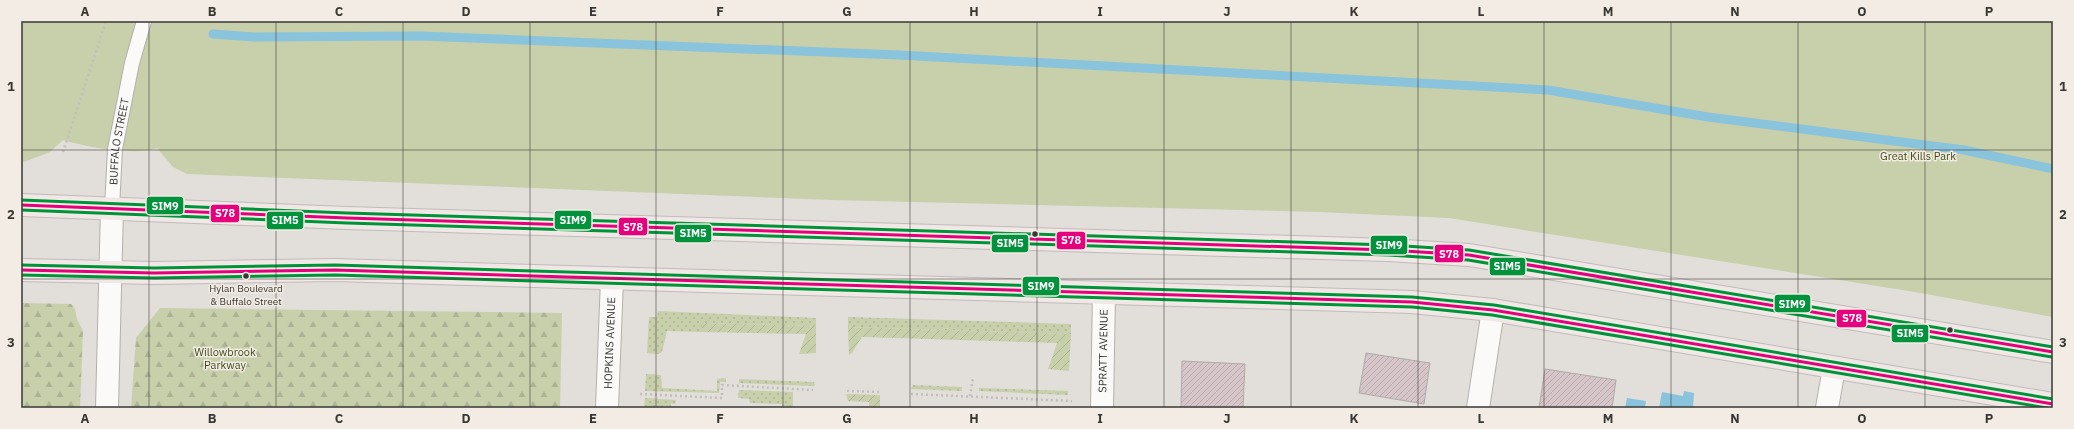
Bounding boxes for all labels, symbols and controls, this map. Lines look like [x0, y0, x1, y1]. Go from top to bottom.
text: A [81, 3, 90, 20]
text: B [208, 3, 217, 20]
text: C [335, 3, 344, 20]
text: D [461, 3, 471, 20]
text: E [589, 3, 597, 20]
text: F [716, 3, 724, 20]
text: G [842, 3, 852, 20]
text: H [969, 3, 979, 20]
text: I [1097, 3, 1103, 20]
text: J [1223, 3, 1231, 20]
text: K [1349, 3, 1359, 20]
text: L [1478, 3, 1485, 20]
text: M [1603, 3, 1613, 20]
text: N [1730, 3, 1740, 20]
text: O [1857, 3, 1867, 20]
text: P [1985, 3, 1994, 20]
text: 1 [7, 78, 15, 95]
text: 1 [2059, 78, 2067, 95]
street label: BUFFALO STREET [106, 96, 132, 185]
park label: Great Kills Park [1880, 149, 1956, 163]
line badge: SIM9 [146, 196, 184, 215]
text: SIM9 [151, 199, 179, 213]
line badge: S78 [210, 204, 240, 223]
text: 2 [7, 206, 15, 223]
text: S78 [215, 206, 235, 220]
text: 2 [2059, 206, 2067, 223]
line badge: SIM9 [554, 210, 592, 230]
line badge: SIM5 [266, 211, 304, 230]
text: SIM5 [271, 213, 299, 227]
text: SIM9 [559, 213, 587, 227]
line badge: S78 [618, 217, 648, 236]
text: S78 [623, 220, 643, 234]
line badge: SIM5 [674, 224, 712, 243]
text: SIM5 [679, 226, 707, 240]
unlabelled marker [1030, 229, 1040, 239]
line badge: S78 [1056, 231, 1086, 250]
text: S78 [1061, 233, 1081, 247]
line badge: SIM5 [991, 234, 1029, 253]
line badge: SIM9 [1370, 235, 1408, 255]
text: SIM5 [996, 236, 1024, 250]
text: SIM9 [1375, 238, 1403, 252]
line badge: S78 [1434, 244, 1464, 263]
text: S78 [1439, 247, 1459, 261]
line badge: SIM5 [1489, 257, 1526, 276]
text: SIM5 [1493, 259, 1521, 273]
marker: Hylan Boulevard & Buffalo Street [241, 271, 251, 281]
line badge: SIM9 [1022, 276, 1060, 296]
text: SIM9 [1027, 279, 1055, 293]
place label: Hylan Boulevard & Buffalo Street [209, 282, 283, 308]
line badge: SIM9 [1774, 294, 1811, 313]
street label: HOPKINS AVENUE [601, 297, 618, 389]
text: SIM9 [1778, 297, 1806, 311]
street label: SPRATT AVENUE [1095, 309, 1111, 393]
line badge: S78 [1836, 309, 1867, 328]
text: S78 [1842, 311, 1862, 325]
line badge: SIM5 [1891, 324, 1929, 343]
unlabelled marker [1945, 325, 1955, 335]
text: SIM5 [1896, 326, 1924, 340]
text: 3 [7, 334, 15, 351]
text: 3 [2059, 334, 2067, 351]
park label: Willowbrook Parkway [194, 345, 256, 372]
text: A [81, 410, 90, 427]
text: B [208, 410, 217, 427]
text: C [335, 410, 344, 427]
text: D [461, 410, 471, 427]
text: E [589, 410, 597, 427]
text: F [716, 410, 724, 427]
text: G [842, 410, 852, 427]
text: H [969, 410, 979, 427]
text: I [1097, 410, 1103, 427]
text: J [1223, 410, 1231, 427]
text: K [1349, 410, 1359, 427]
text: L [1478, 410, 1485, 427]
text: M [1603, 410, 1613, 427]
text: N [1730, 410, 1740, 427]
text: O [1857, 410, 1867, 427]
text: P [1985, 410, 1994, 427]

